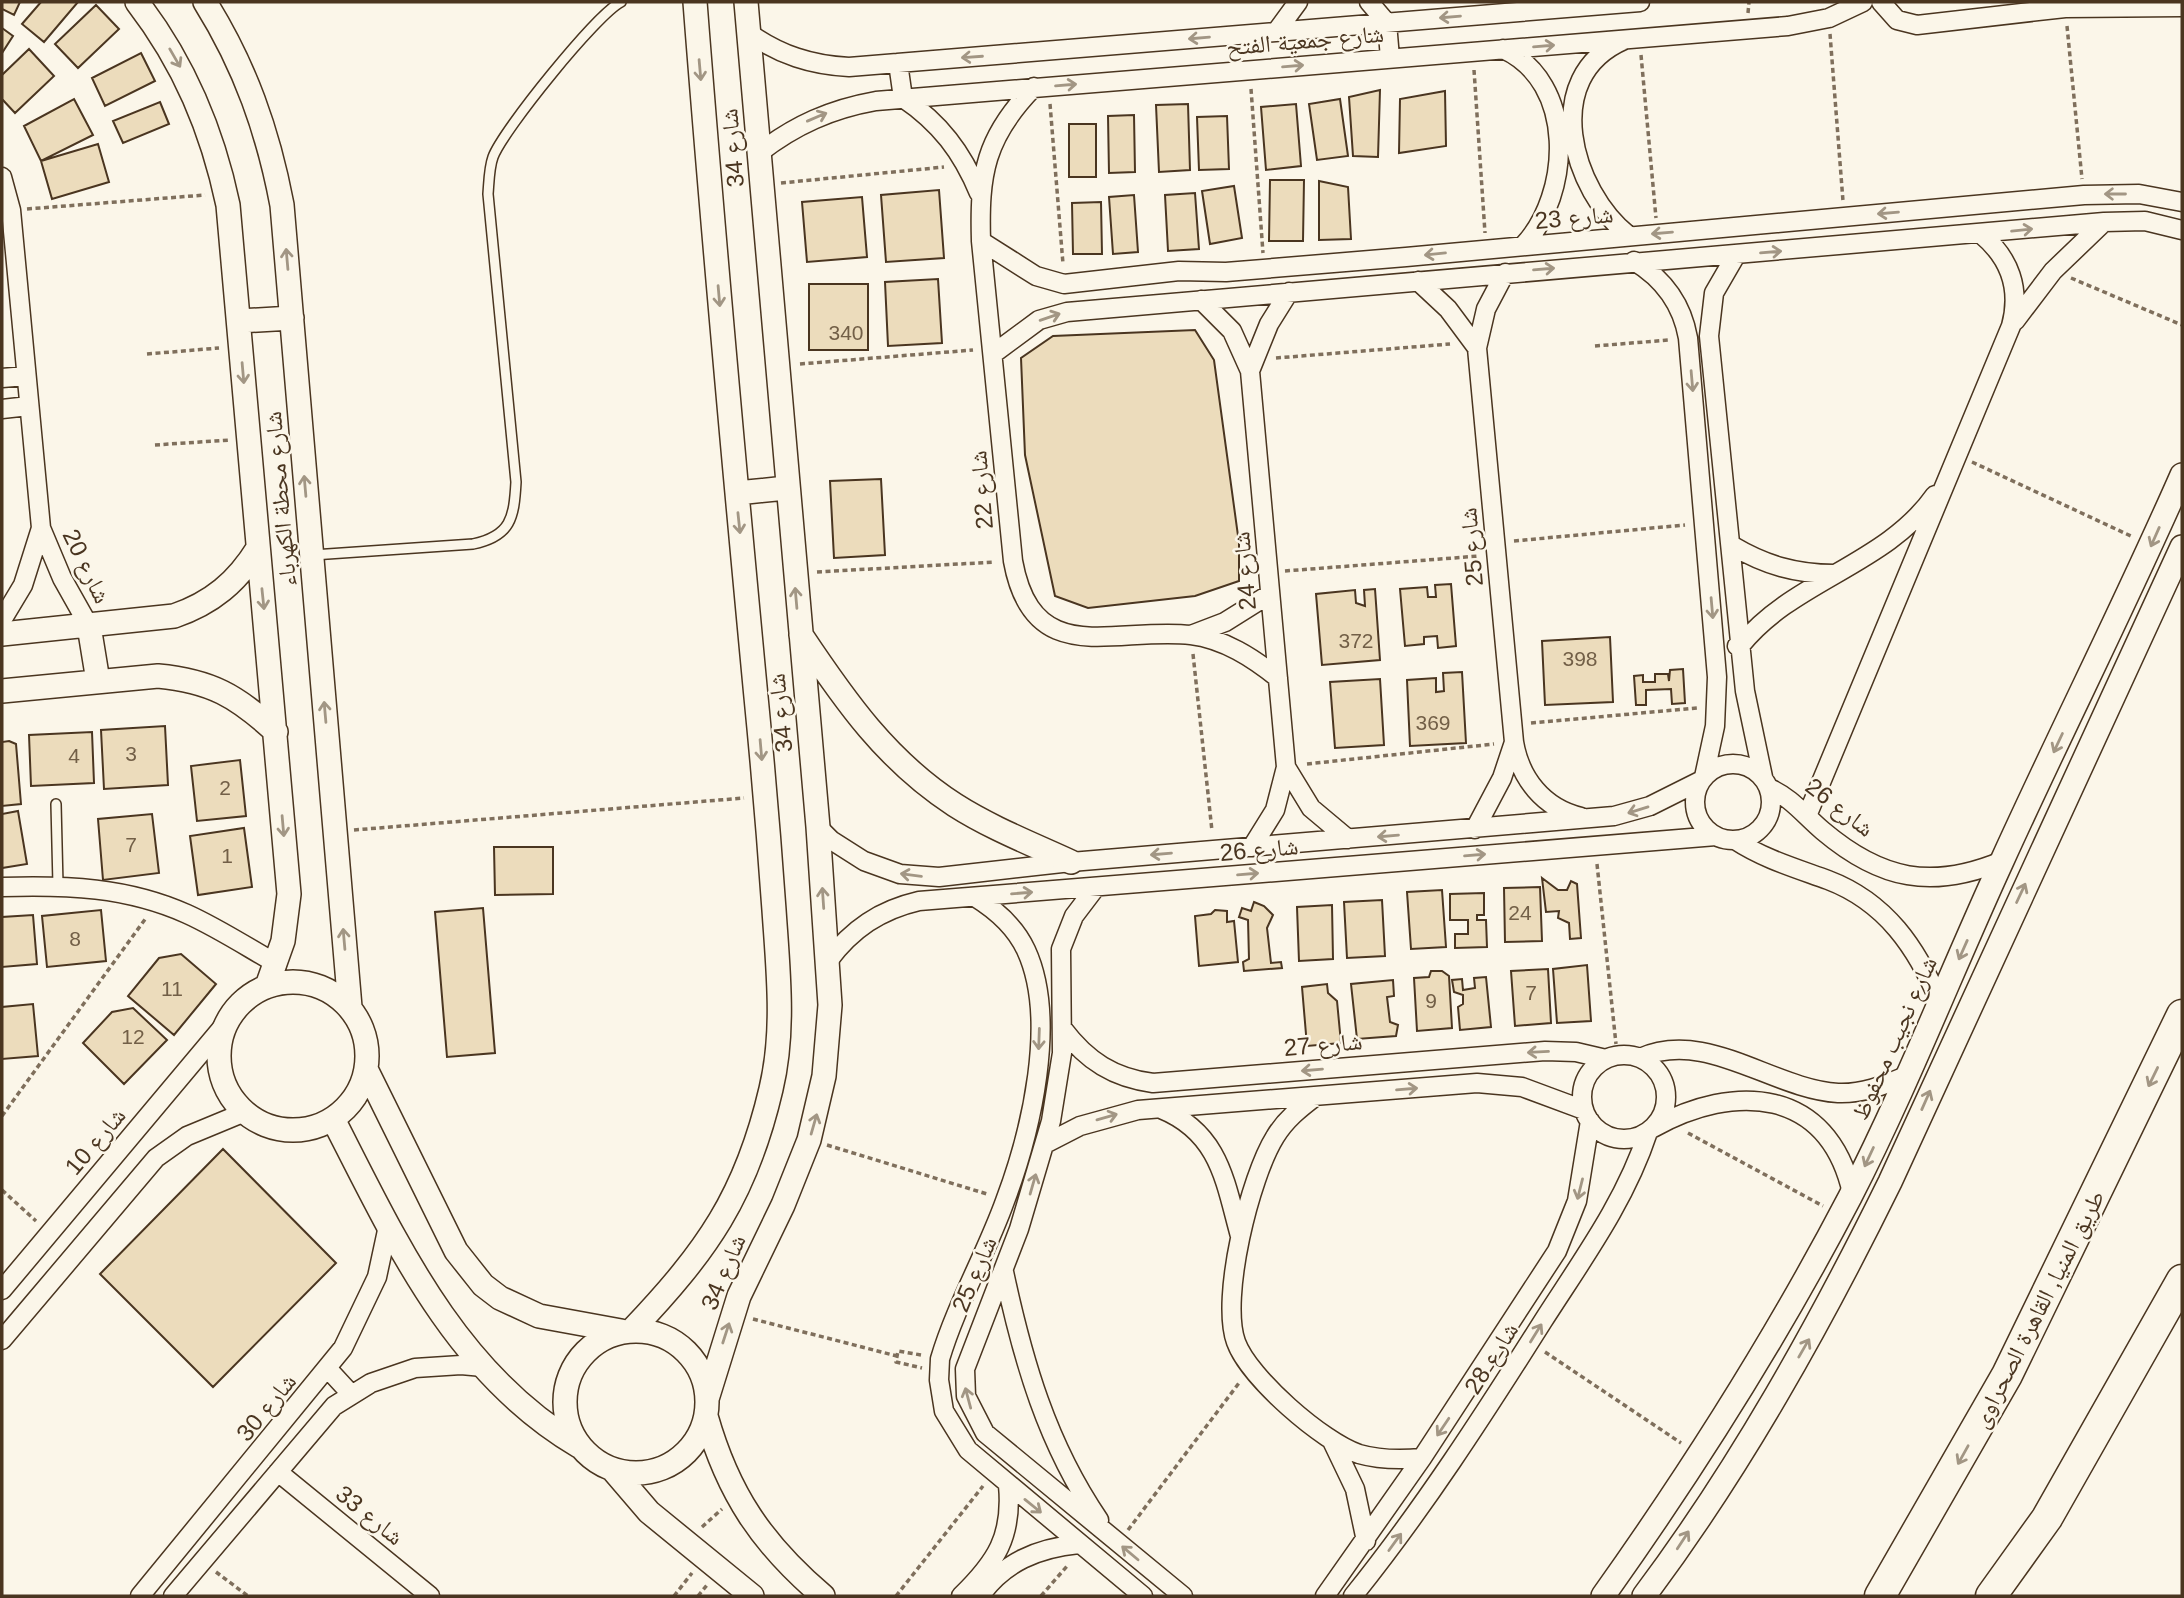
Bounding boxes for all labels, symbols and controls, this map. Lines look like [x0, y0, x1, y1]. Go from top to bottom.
one-way arrow [1439, 11, 1462, 24]
street label: شارع جمعية الفتح [1225, 20, 1385, 62]
one-way arrow [1188, 32, 1211, 45]
one-way arrow [1532, 39, 1555, 52]
one-way arrow [169, 47, 183, 67]
one-way arrow [961, 51, 984, 64]
one-way arrow [694, 58, 707, 81]
one-way arrow [1281, 59, 1303, 72]
one-way arrow [1054, 78, 1077, 91]
street label: شارع 34 [715, 107, 751, 189]
one-way arrow [806, 110, 827, 123]
one-way arrow [2104, 187, 2127, 201]
street label: شارع 23 [1533, 200, 1615, 236]
one-way arrow [1877, 207, 1900, 220]
one-way arrow [2010, 223, 2033, 236]
one-way arrow [1651, 227, 1673, 240]
one-way arrow [1759, 245, 1782, 258]
one-way arrow [280, 248, 293, 271]
one-way arrow [1424, 248, 1447, 261]
one-way arrow [1532, 262, 1555, 275]
one-way arrow [713, 285, 726, 307]
one-way arrow [1038, 310, 1060, 322]
house number: 340 [828, 321, 864, 344]
one-way arrow [237, 361, 250, 383]
one-way arrow [1686, 370, 1699, 392]
street label: شارع محطة الكهرباء [259, 410, 303, 588]
street label: شارع 22 [964, 449, 1000, 531]
one-way arrow [298, 475, 311, 497]
street label: شارع 25 [1454, 506, 1490, 588]
one-way arrow [733, 511, 746, 534]
street label: شارع 20 [56, 525, 116, 608]
one-way arrow [2148, 526, 2161, 547]
street label: شارع 24 [1227, 530, 1263, 612]
one-way arrow [257, 587, 270, 610]
one-way arrow [789, 588, 802, 610]
one-way arrow [1706, 596, 1719, 619]
house number: 372 [1338, 629, 1374, 652]
house number: 398 [1562, 647, 1598, 670]
street label: شارع 34 [762, 672, 800, 754]
one-way arrow [318, 701, 331, 724]
house number: 369 [1415, 711, 1451, 734]
one-way arrow [2051, 732, 2064, 753]
one-way arrow [755, 738, 768, 760]
house number: 3 [125, 742, 137, 765]
house number: 4 [68, 744, 80, 767]
street label: شارع 26 [1799, 772, 1879, 844]
house number: 2 [219, 776, 231, 799]
one-way arrow [1628, 804, 1650, 817]
one-way arrow [277, 814, 290, 837]
one-way arrow [1377, 830, 1400, 843]
street label: شارع 26 [1218, 832, 1300, 868]
house number: 7 [125, 833, 137, 856]
house number: 1 [221, 844, 233, 867]
one-way arrow [1151, 848, 1173, 861]
one-way arrow [1463, 848, 1486, 861]
one-way arrow [1236, 867, 1259, 880]
one-way arrow [900, 868, 923, 881]
one-way arrow [2015, 883, 2028, 904]
one-way arrow [1010, 886, 1032, 899]
one-way arrow [816, 887, 829, 910]
house number: 24 [1508, 901, 1532, 924]
house number: 8 [69, 927, 81, 950]
one-way arrow [337, 928, 350, 951]
one-way arrow [1956, 938, 1969, 960]
street label: شارع نجيب محفوظ [1846, 952, 1944, 1125]
house number: 11 [161, 977, 183, 1000]
house number: 7 [1525, 981, 1537, 1004]
house number: 9 [1425, 989, 1437, 1012]
house number: 12 [121, 1025, 145, 1048]
one-way arrow [1033, 1027, 1046, 1050]
street label: شارع 27 [1282, 1027, 1364, 1063]
one-way arrow [1528, 1046, 1550, 1059]
one-way arrow [1301, 1064, 1323, 1077]
one-way arrow [2146, 1066, 2159, 1087]
one-way arrow [1395, 1082, 1418, 1095]
one-way arrow [1920, 1090, 1933, 1111]
street label: شارع 10 [59, 1102, 132, 1181]
one-way arrow [1096, 1110, 1118, 1123]
one-way arrow [808, 1113, 821, 1135]
one-way arrow [1862, 1146, 1875, 1167]
one-way arrow [1028, 1173, 1041, 1195]
one-way arrow [1573, 1177, 1586, 1199]
street label: طريق المنيا, القاهرة الصحراوى [1966, 1186, 2111, 1433]
street label: شارع 34 [695, 1230, 753, 1314]
street label: شارع 25 [946, 1232, 1004, 1316]
street label: شارع 28 [1459, 1317, 1525, 1400]
one-way arrow [721, 1323, 733, 1345]
one-way arrow [1529, 1324, 1543, 1344]
one-way arrow [1797, 1338, 1811, 1358]
street label: شارع 30 [231, 1368, 303, 1447]
one-way arrow [960, 1388, 973, 1410]
one-way arrow [1436, 1417, 1450, 1436]
one-way arrow [1956, 1444, 1969, 1465]
street label: شارع 33 [330, 1480, 409, 1552]
one-way arrow [1024, 1498, 1042, 1514]
one-way arrow [1675, 1531, 1690, 1550]
one-way arrow [1387, 1533, 1402, 1552]
one-way arrow [1122, 1545, 1140, 1561]

